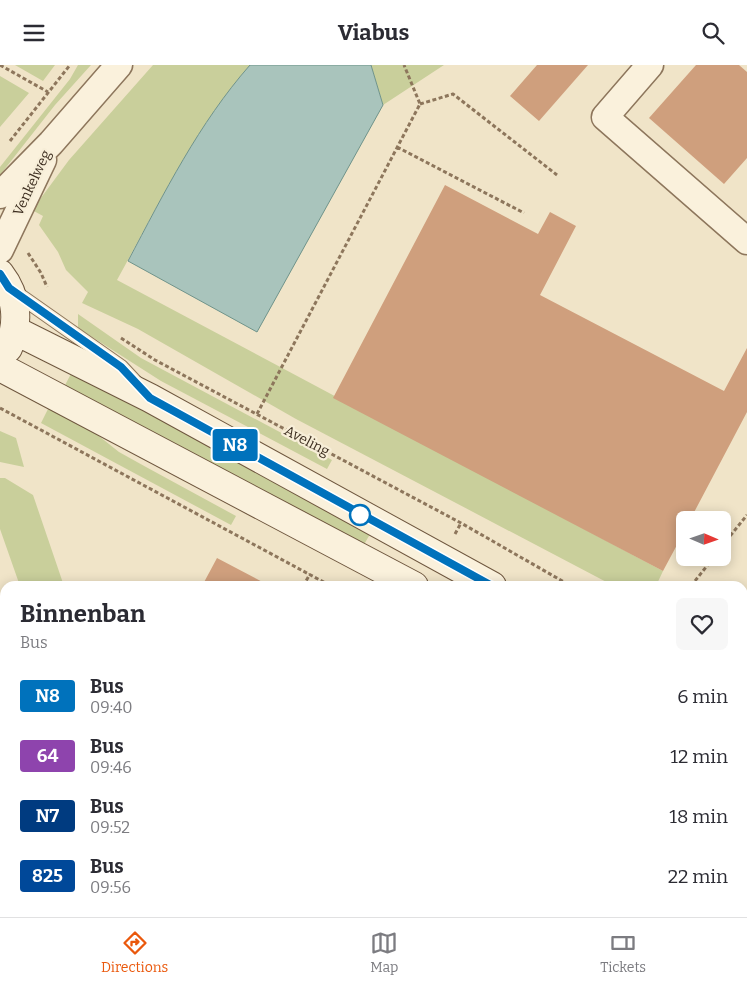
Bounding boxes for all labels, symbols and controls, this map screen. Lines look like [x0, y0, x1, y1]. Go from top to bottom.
icon: menu [20, 19, 48, 47]
text: Viabus [338, 19, 409, 46]
icon: search [699, 19, 727, 47]
street label: Venkelweg [9, 147, 55, 219]
street label: Aveling [281, 422, 333, 460]
line badge: N8 [212, 429, 258, 461]
text: N8 [223, 434, 247, 456]
unlabelled marker [349, 504, 371, 526]
north arrow [676, 511, 731, 566]
map controls [676, 511, 731, 566]
button: heart [676, 598, 728, 650]
text: Binnenban [20, 600, 145, 628]
text: Bus [20, 633, 48, 652]
text: Bus [90, 675, 124, 698]
text: N8 [35, 685, 60, 707]
text: 6 min [677, 685, 728, 708]
text: 09:40 [90, 698, 133, 717]
text: Bus [90, 735, 124, 758]
text: 64 [37, 745, 58, 767]
text: 12 min [670, 745, 728, 768]
text: 09:46 [90, 758, 132, 777]
text: Bus [90, 795, 124, 818]
text: N7 [36, 805, 59, 827]
text: 18 min [669, 805, 728, 828]
text: 09:52 [90, 818, 130, 837]
text: Bus [90, 855, 124, 878]
text: 825 [32, 865, 63, 887]
text: 22 min [668, 865, 728, 888]
text: 09:56 [90, 878, 131, 897]
tab: Directions [101, 929, 168, 976]
tab: Map [370, 929, 398, 976]
tab: Tickets [600, 929, 646, 976]

